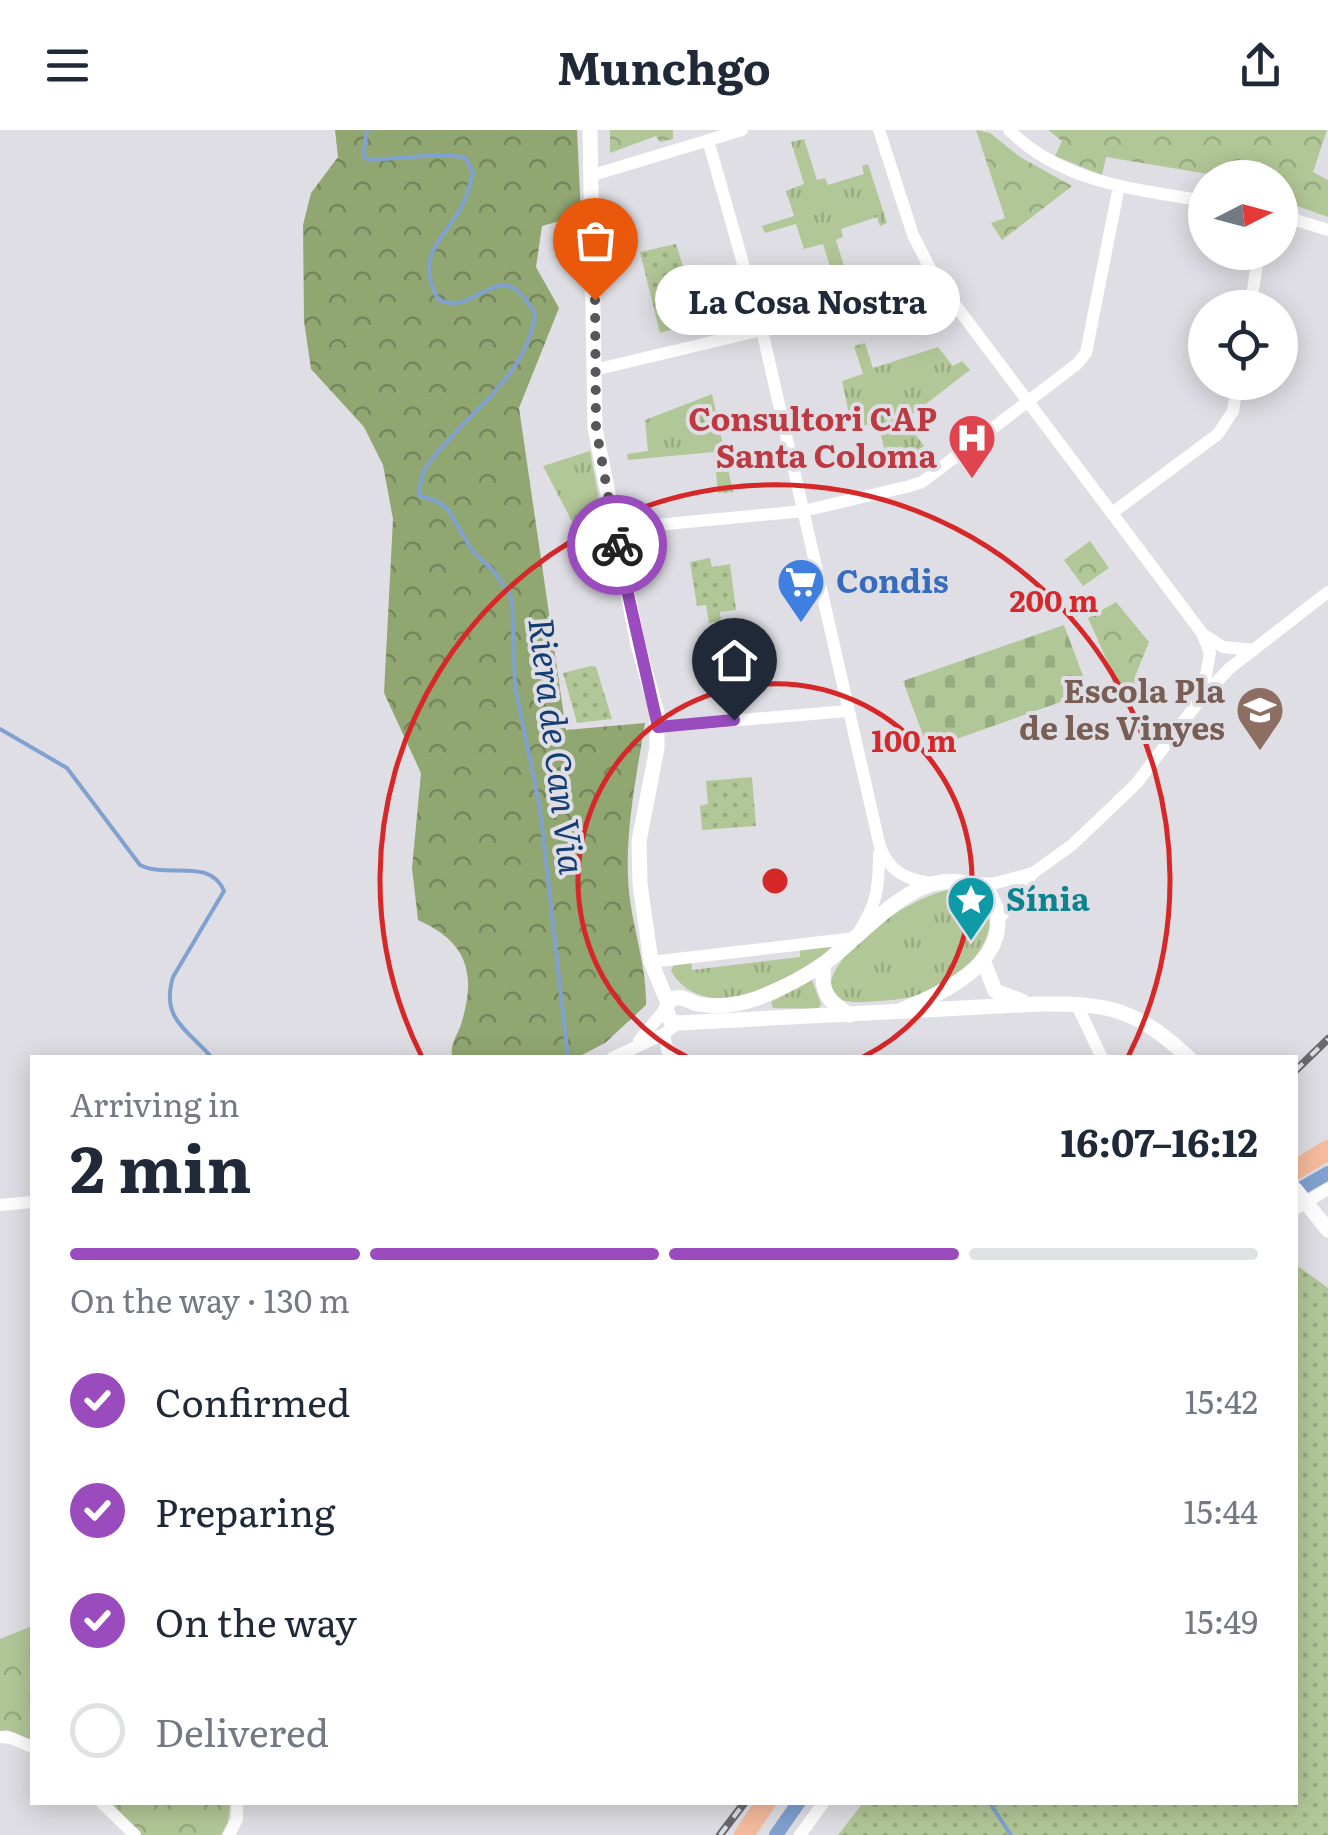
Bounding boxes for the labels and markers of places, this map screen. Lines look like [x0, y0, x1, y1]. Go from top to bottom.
pin [553, 198, 638, 301]
callout: La Cosa Nostra [655, 265, 960, 335]
place label: Consultori CAP Santa Coloma [688, 393, 938, 478]
hospital icon: Consultori CAP Santa Coloma [946, 412, 998, 480]
place label: Condis [836, 555, 949, 603]
supermarket icon: Condis [775, 556, 827, 624]
pin [692, 618, 777, 721]
place label: Escola Pla de les Vinyes [1019, 665, 1225, 750]
school or university icon: Escola Pla de les Vinyes [1234, 684, 1286, 752]
centre of rings [757, 863, 793, 899]
place label: Sínia [1006, 873, 1090, 921]
place icon: Sínia [945, 874, 997, 942]

